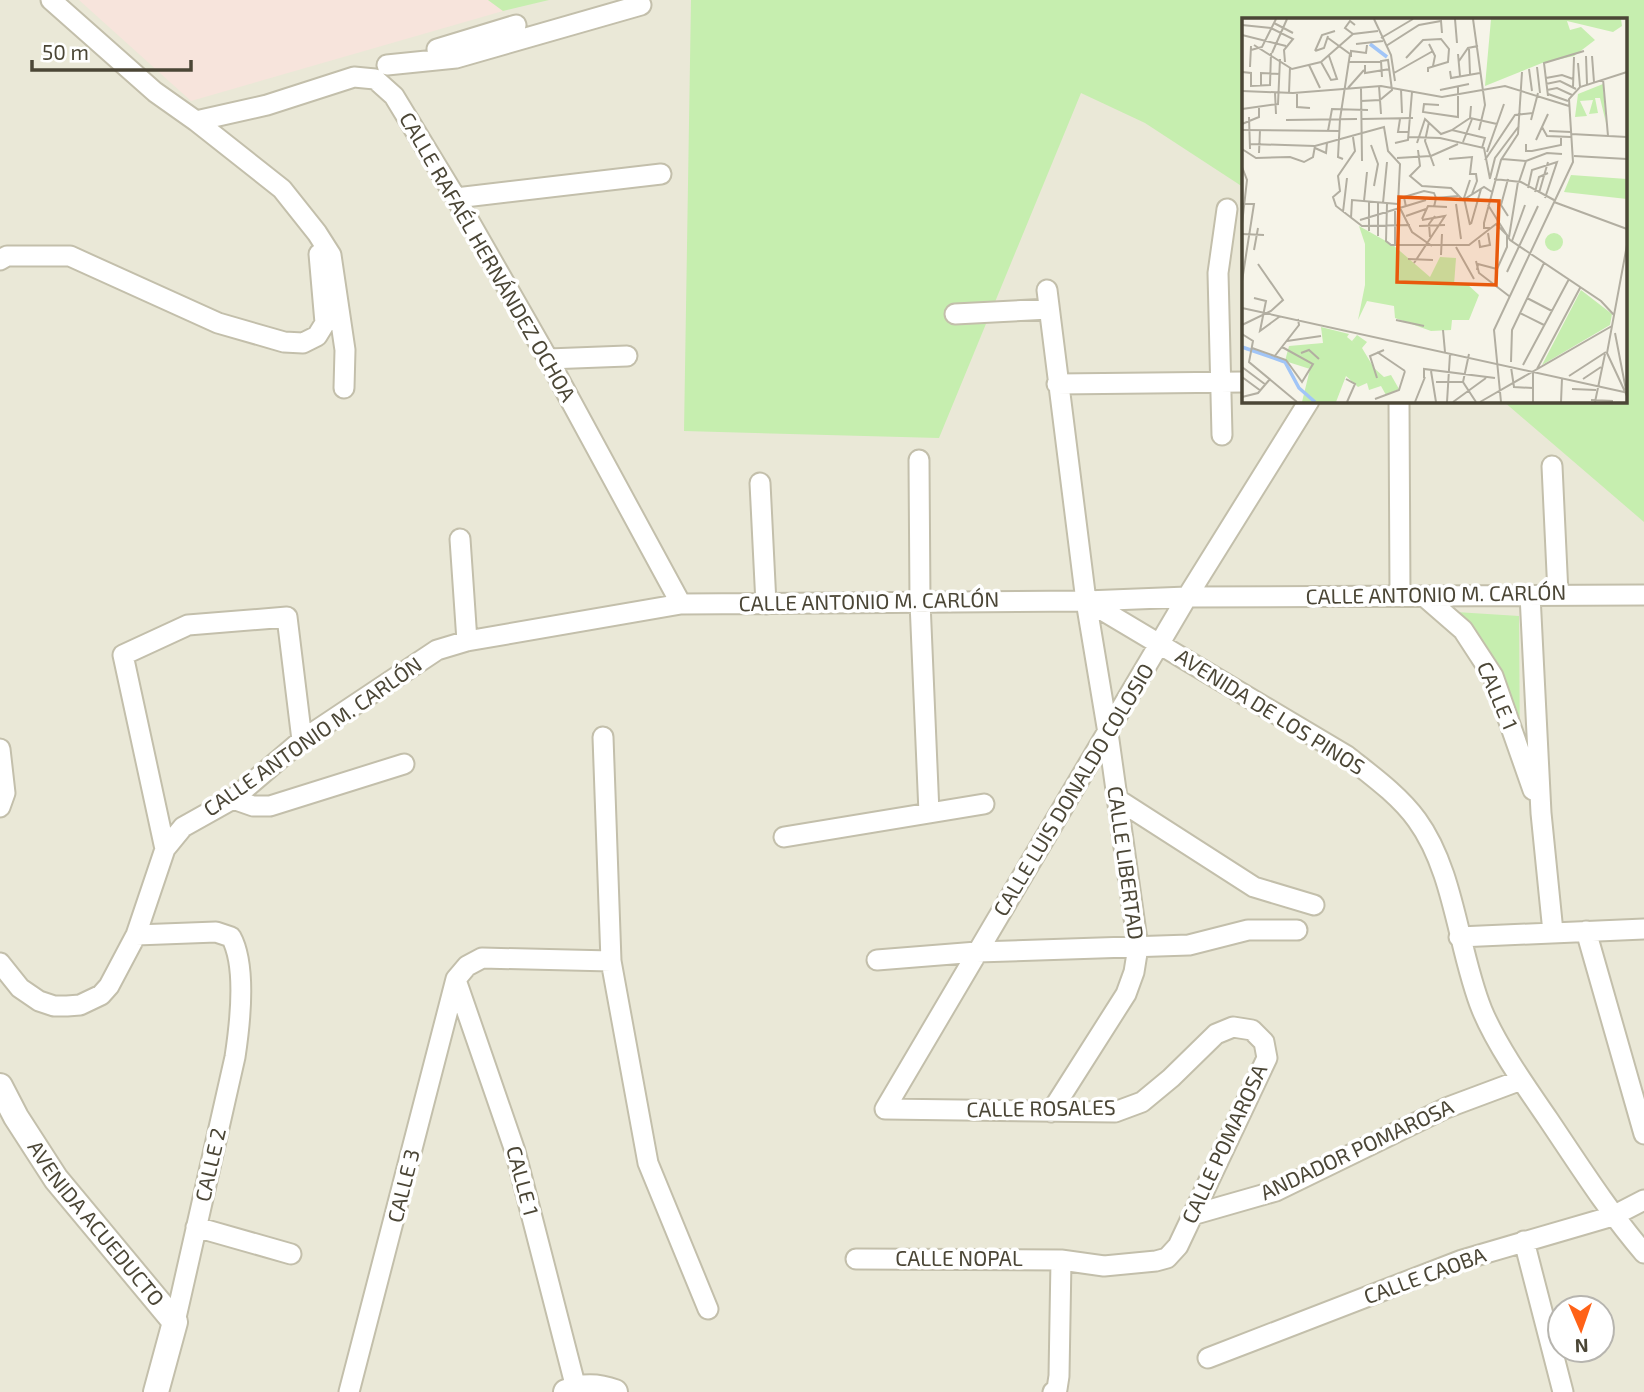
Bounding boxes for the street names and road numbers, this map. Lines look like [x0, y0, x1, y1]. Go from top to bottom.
street label: CALLE RAFAÉL HERNÁNDEZ OCHOA [395, 107, 582, 405]
street label: CALLE ANTONIO M. CARLÓN [1305, 579, 1566, 608]
street label: CALLE ANTONIO M. CARLÓN [738, 586, 999, 615]
street label: AVENIDA DE LOS PINOS [1172, 642, 1370, 779]
street label: CALLE ANTONIO M. CARLÓN [198, 651, 426, 821]
street label: CALLE LUIS DONALDO COLOSIO [987, 658, 1158, 920]
street label: CALLE 1 [1473, 658, 1524, 733]
street label: CALLE LIBERTAD [1103, 784, 1150, 941]
street label: CALLE POMAROSA [1176, 1060, 1271, 1227]
street label: ANDADOR POMAROSA [1256, 1093, 1457, 1204]
street label: CALLE ROSALES [966, 1094, 1116, 1121]
street label: CALLE 2 [189, 1125, 230, 1204]
street label: AVENIDA ACUEDUCTO [23, 1135, 170, 1310]
street label: CALLE 1 [502, 1143, 545, 1218]
street label: CALLE 3 [381, 1146, 424, 1225]
street label: CALLE CAOBA [1360, 1241, 1489, 1308]
street label: CALLE NOPAL [895, 1245, 1023, 1270]

